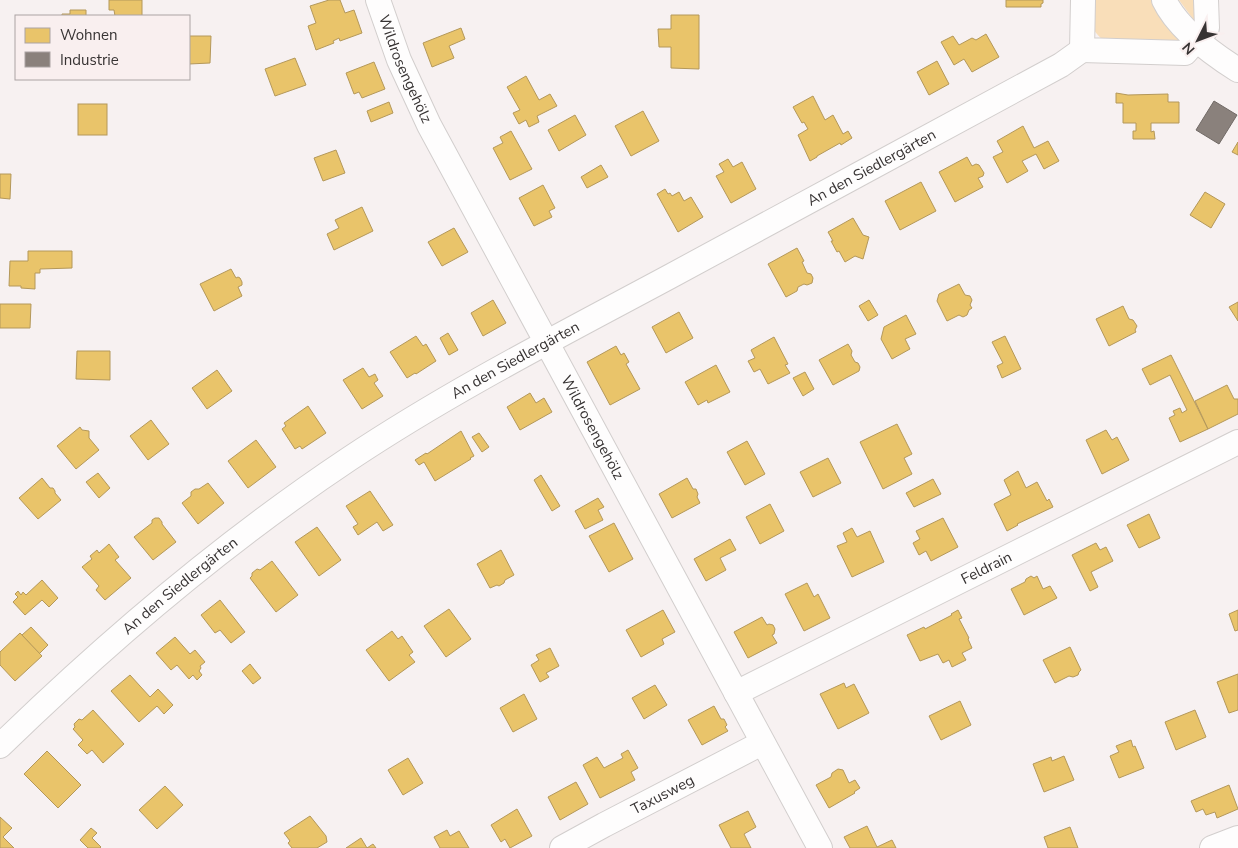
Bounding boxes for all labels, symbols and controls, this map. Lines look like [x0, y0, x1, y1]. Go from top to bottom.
street label: Wildrosengehölz [374, 12, 437, 126]
legend [15, 15, 190, 80]
north arrow [1173, 15, 1223, 65]
text: Wohnen [60, 25, 118, 45]
text: N [1178, 38, 1199, 59]
text: Industrie [60, 50, 119, 70]
street label: An den Siedlergärten [804, 124, 939, 211]
street label: An den Siedlergärten [447, 317, 583, 404]
street label: Wildrosengehölz [556, 372, 629, 483]
street label: An den Siedlergärten [118, 532, 242, 639]
street label: Feldrain [958, 547, 1015, 589]
street label: Taxusweg [628, 770, 698, 819]

